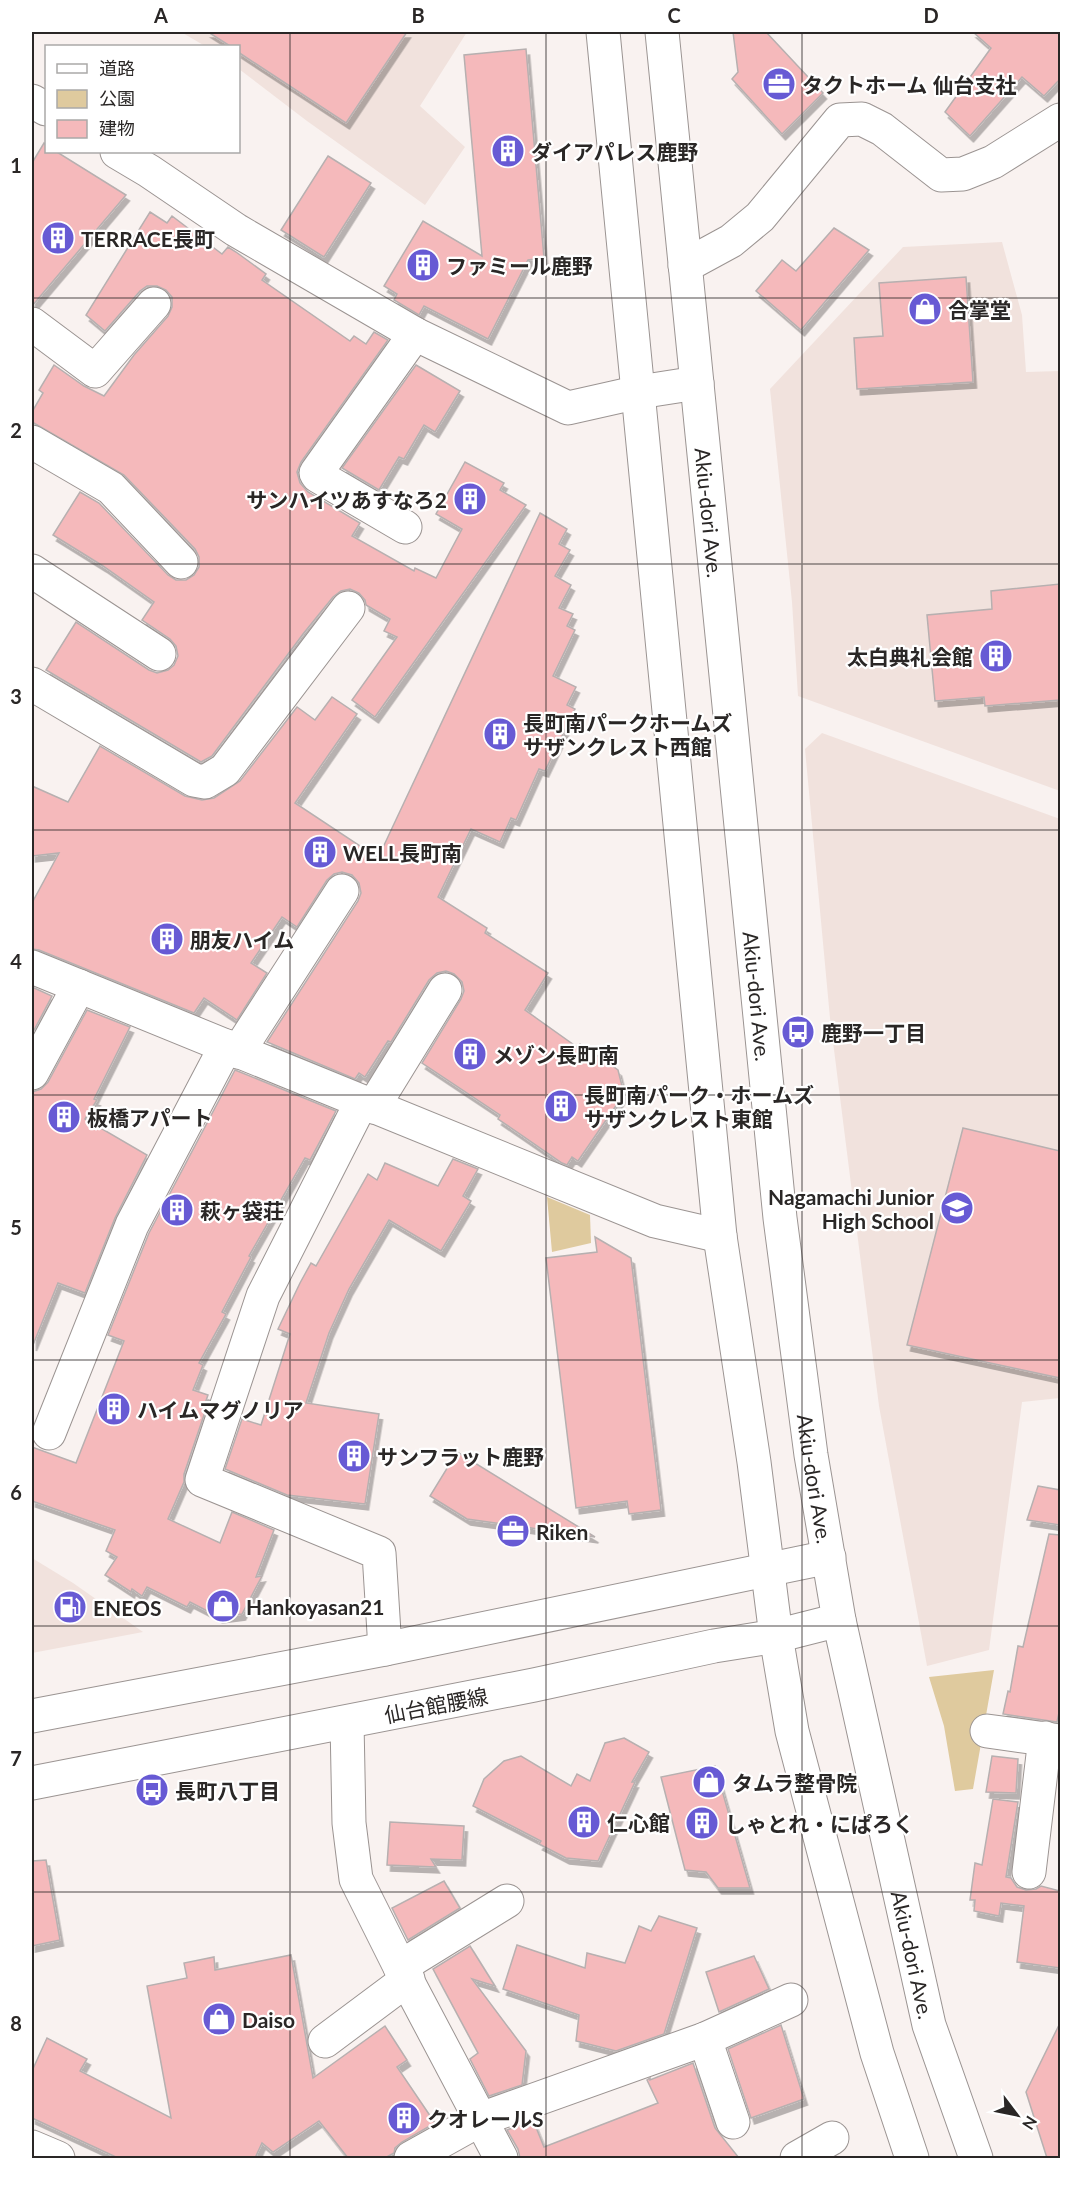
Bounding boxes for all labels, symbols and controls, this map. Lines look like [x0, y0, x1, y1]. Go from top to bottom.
text: A [153, 3, 168, 27]
text: B [411, 3, 425, 27]
text: C [667, 3, 681, 27]
text: D [923, 3, 939, 27]
legend [45, 45, 240, 153]
text: 道路 [99, 57, 135, 79]
office icon: タクトホーム 仙台支社 [761, 66, 797, 102]
place label: タクトホーム 仙台支社 [802, 72, 1016, 97]
text: 公園 [99, 87, 135, 109]
text: 建物 [99, 117, 135, 139]
building icon: ダイアパレス鹿野 [490, 133, 526, 169]
place label: ダイアパレス鹿野 [531, 139, 699, 164]
text: 1 [10, 153, 22, 177]
building icon: TERRACE長町 [40, 220, 76, 256]
place label: TERRACE長町 [81, 226, 215, 251]
building icon: ファミール鹿野 [405, 247, 441, 283]
place label: ファミール鹿野 [446, 253, 593, 278]
shop icon: 合掌堂 [907, 291, 943, 327]
place label: 合掌堂 [948, 297, 1011, 322]
text: 2 [10, 418, 22, 442]
street label: Akiu-dori Ave. [691, 446, 729, 579]
building icon: サンハイツあすなろ2 [452, 481, 488, 517]
place label: サンハイツあすなろ2 [246, 487, 447, 512]
building icon: 太白典礼会館 [978, 638, 1014, 674]
place label: 太白典礼会館 [847, 644, 973, 669]
text: 3 [10, 684, 22, 708]
place label: 長町南パークホームズ サザンクレスト西館 [523, 710, 732, 759]
building icon: 長町南パークホームズ サザンクレスト西館 [482, 716, 518, 752]
building icon: WELL長町南 [302, 834, 338, 870]
place label: WELL長町南 [343, 840, 462, 865]
building icon: 朋友ハイム [149, 921, 185, 957]
place label: 朋友ハイム [190, 927, 294, 952]
street label: Akiu-dori Ave. [739, 930, 777, 1062]
text: 4 [10, 949, 22, 973]
bus stop icon: 鹿野一丁目 [780, 1014, 816, 1050]
place label: 鹿野一丁目 [821, 1020, 926, 1045]
building icon: メゾン長町南 [452, 1036, 488, 1072]
place label: メゾン長町南 [493, 1042, 619, 1067]
place label: 長町南パーク・ホームズ サザンクレスト東館 [584, 1082, 814, 1131]
building icon: 長町南パーク・ホームズ サザンクレスト東館 [543, 1088, 579, 1124]
building icon: 板橋アパート [46, 1099, 82, 1135]
place label: 板橋アパート [87, 1105, 213, 1130]
place label: Nagamachi Junior High School [768, 1184, 934, 1233]
school or university icon: Nagamachi Junior High School [939, 1190, 975, 1226]
building icon: 萩ヶ袋荘 [159, 1192, 195, 1228]
place label: 萩ヶ袋荘 [200, 1198, 284, 1223]
text: 5 [10, 1215, 22, 1239]
building icon: ハイムマグノリア [96, 1391, 132, 1427]
place label: ハイムマグノリア [137, 1397, 304, 1422]
street label: Akiu-dori Ave. [793, 1413, 838, 1545]
building icon: サンフラット鹿野 [336, 1438, 372, 1474]
place label: サンフラット鹿野 [377, 1444, 544, 1469]
text: 6 [10, 1480, 22, 1504]
office icon: Riken [495, 1513, 531, 1549]
place label: Riken [536, 1519, 588, 1544]
shop icon: Hankoyasan21 [205, 1588, 241, 1624]
fuel station icon: ENEOS [52, 1589, 88, 1625]
place label: Hankoyasan21 [246, 1594, 384, 1619]
place label: ENEOS [93, 1595, 162, 1620]
street label: 仙台館腰線 [382, 1683, 490, 1727]
text: 7 [10, 1746, 22, 1770]
shop icon: タムラ整骨院 [691, 1764, 727, 1800]
place label: タムラ整骨院 [732, 1770, 857, 1795]
bus stop icon: 長町八丁目 [134, 1772, 170, 1808]
place label: 長町八丁目 [175, 1778, 280, 1803]
building icon: 仁心館 [566, 1804, 602, 1840]
building icon: しゃとれ・にぱろく [684, 1805, 720, 1841]
place label: 仁心館 [607, 1810, 670, 1835]
place label: しゃとれ・にぱろく [725, 1811, 914, 1836]
street label: Akiu-dori Ave. [887, 1888, 940, 2021]
shop icon: Daiso [201, 2001, 237, 2037]
place label: Daiso [242, 2007, 295, 2032]
text: 8 [10, 2011, 22, 2035]
north arrow [987, 2085, 1047, 2145]
building icon: クオレールS [386, 2100, 422, 2136]
place label: クオレールS [427, 2106, 544, 2131]
text: N [1019, 2113, 1041, 2133]

